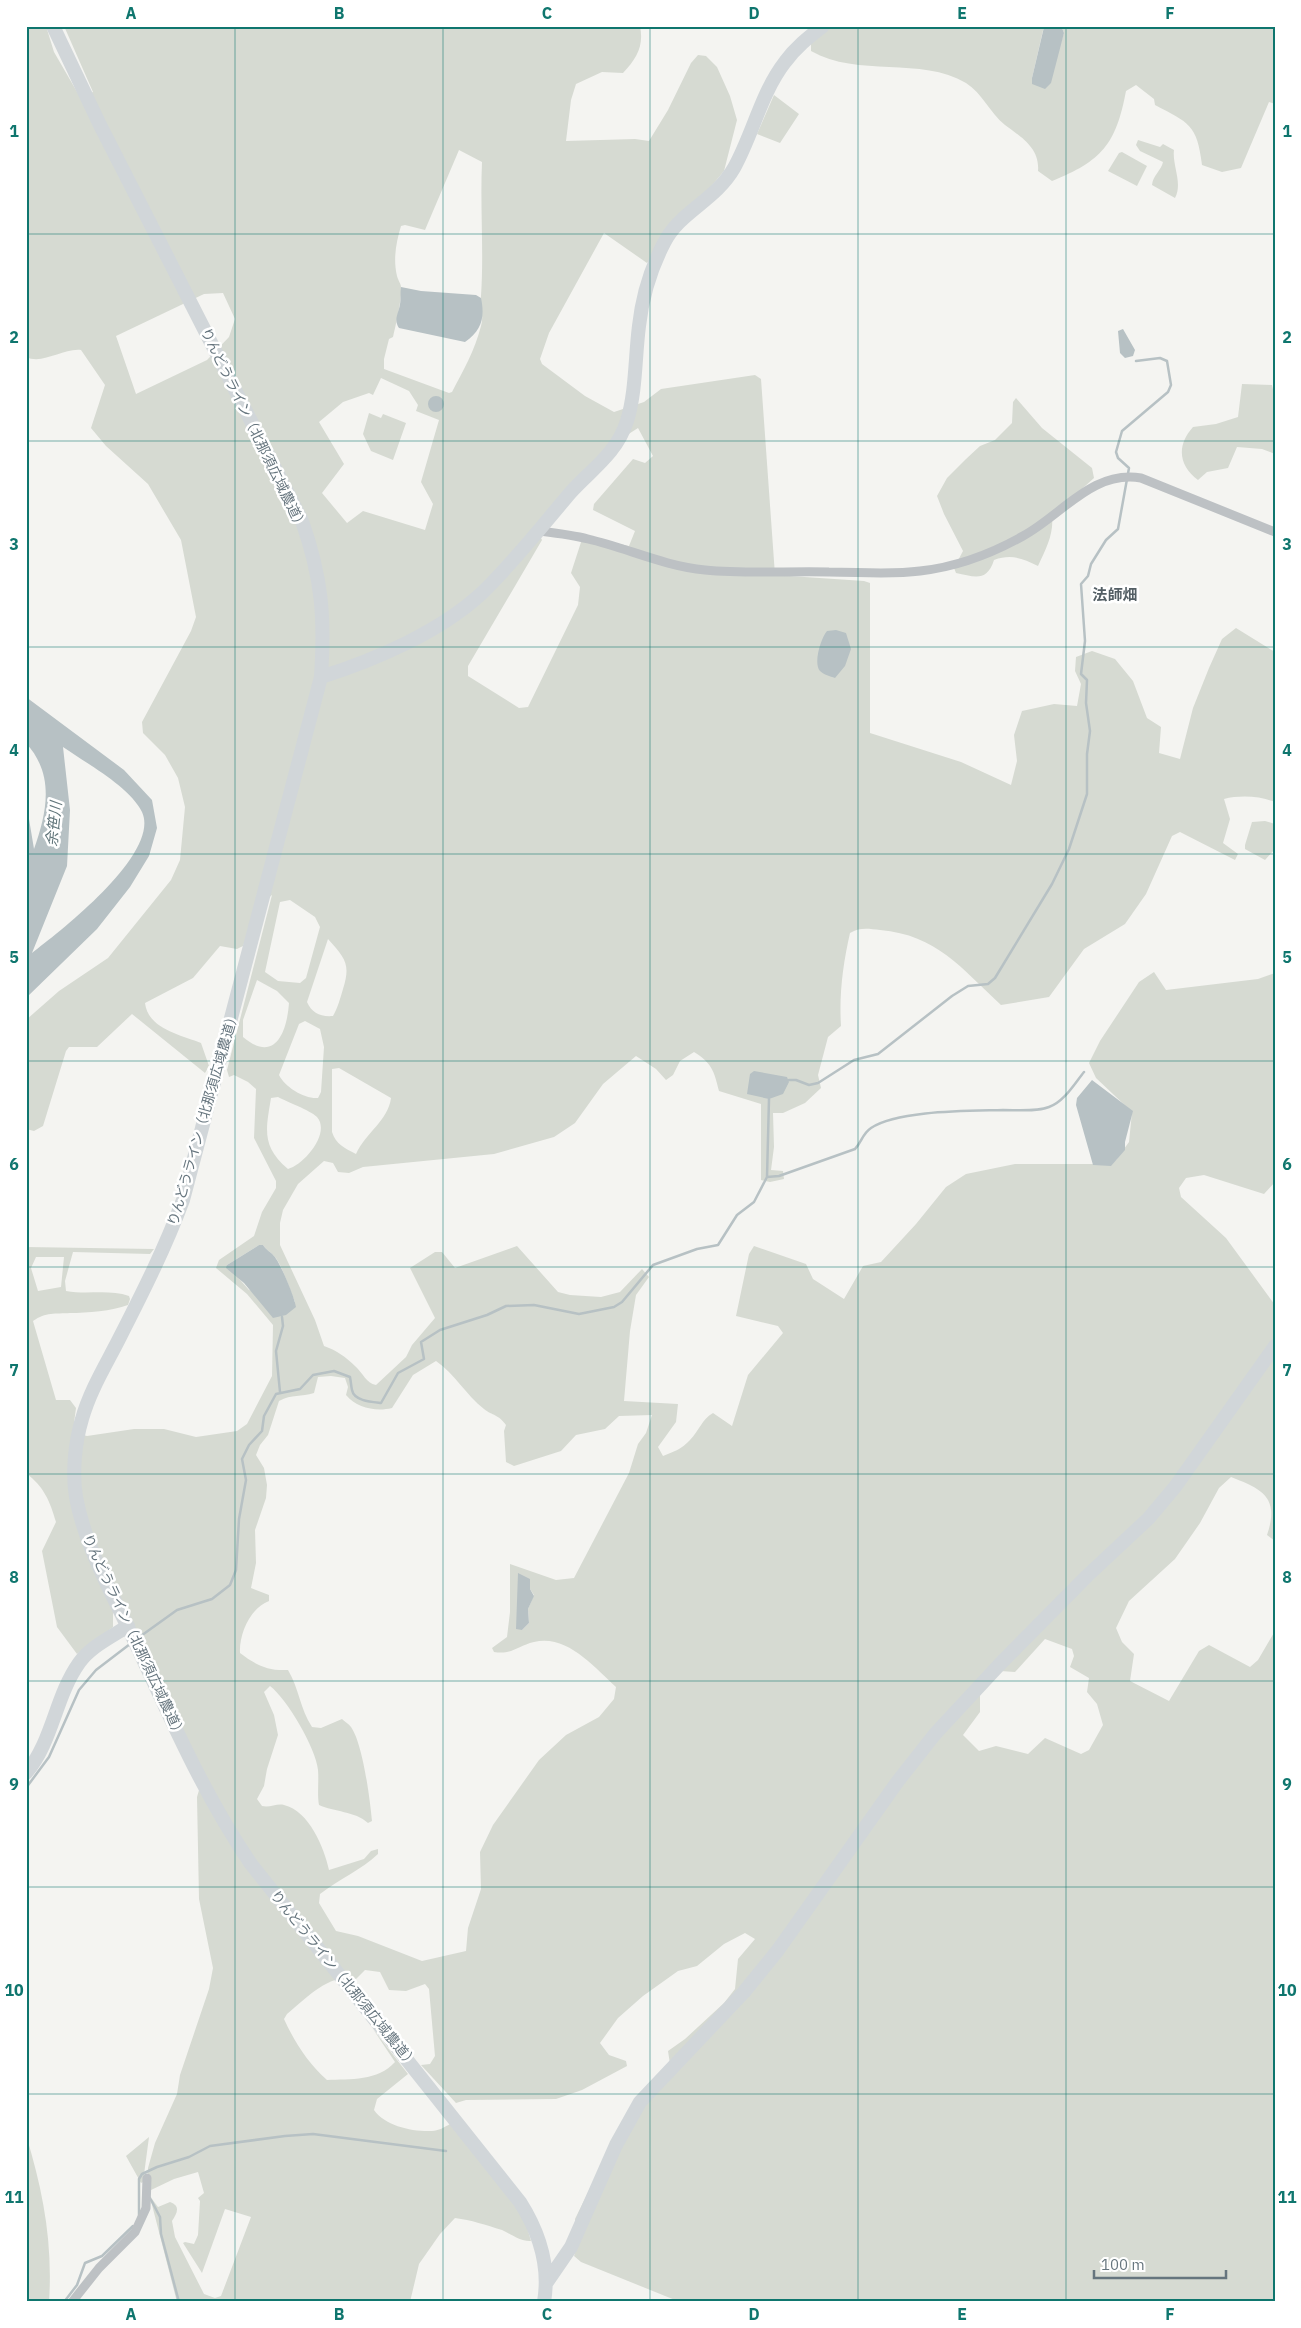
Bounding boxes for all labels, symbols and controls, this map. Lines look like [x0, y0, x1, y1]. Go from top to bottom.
text: A [126, 3, 137, 23]
text: B [334, 3, 345, 23]
text: C [542, 3, 552, 23]
text: D [748, 3, 760, 23]
text: E [957, 3, 967, 23]
text: F [1165, 3, 1175, 23]
text: 1 [9, 121, 19, 141]
text: 1 [1282, 121, 1292, 141]
street label: りんどうライン（北那須広域農道） [197, 325, 311, 533]
text: 2 [9, 327, 19, 347]
text: 2 [1282, 327, 1292, 347]
text: 3 [9, 534, 19, 554]
text: 3 [1282, 534, 1292, 554]
district label: 法師畑 [1092, 585, 1138, 604]
text: 4 [9, 740, 19, 760]
text: 4 [1282, 740, 1292, 760]
water label: 余笹川 [42, 799, 66, 847]
text: 5 [9, 947, 19, 967]
text: 5 [1282, 947, 1292, 967]
street label: りんどうライン（北那須広域農道） [164, 1008, 242, 1228]
text: 6 [9, 1154, 19, 1174]
text: 6 [1282, 1154, 1292, 1174]
text: 7 [9, 1360, 19, 1380]
text: 7 [1282, 1360, 1292, 1380]
street label: りんどうライン（北那須広域農道） [79, 1531, 189, 1741]
text: 8 [9, 1567, 19, 1587]
text: 8 [1282, 1567, 1292, 1587]
text: 9 [9, 1774, 19, 1794]
text: 9 [1282, 1774, 1292, 1794]
street label: りんどうライン（北那須広域農道） [267, 1886, 421, 2072]
text: 10 [4, 1980, 24, 2000]
text: 10 [1277, 1980, 1297, 2000]
text: 11 [4, 2187, 24, 2207]
text: 11 [1277, 2187, 1297, 2207]
scale bar [1094, 2248, 1226, 2280]
text: 100 m [1101, 2255, 1145, 2274]
text: A [126, 2304, 137, 2324]
text: B [334, 2304, 345, 2324]
text: C [542, 2304, 552, 2324]
text: D [748, 2304, 760, 2324]
text: E [957, 2304, 967, 2324]
text: F [1165, 2304, 1175, 2324]

